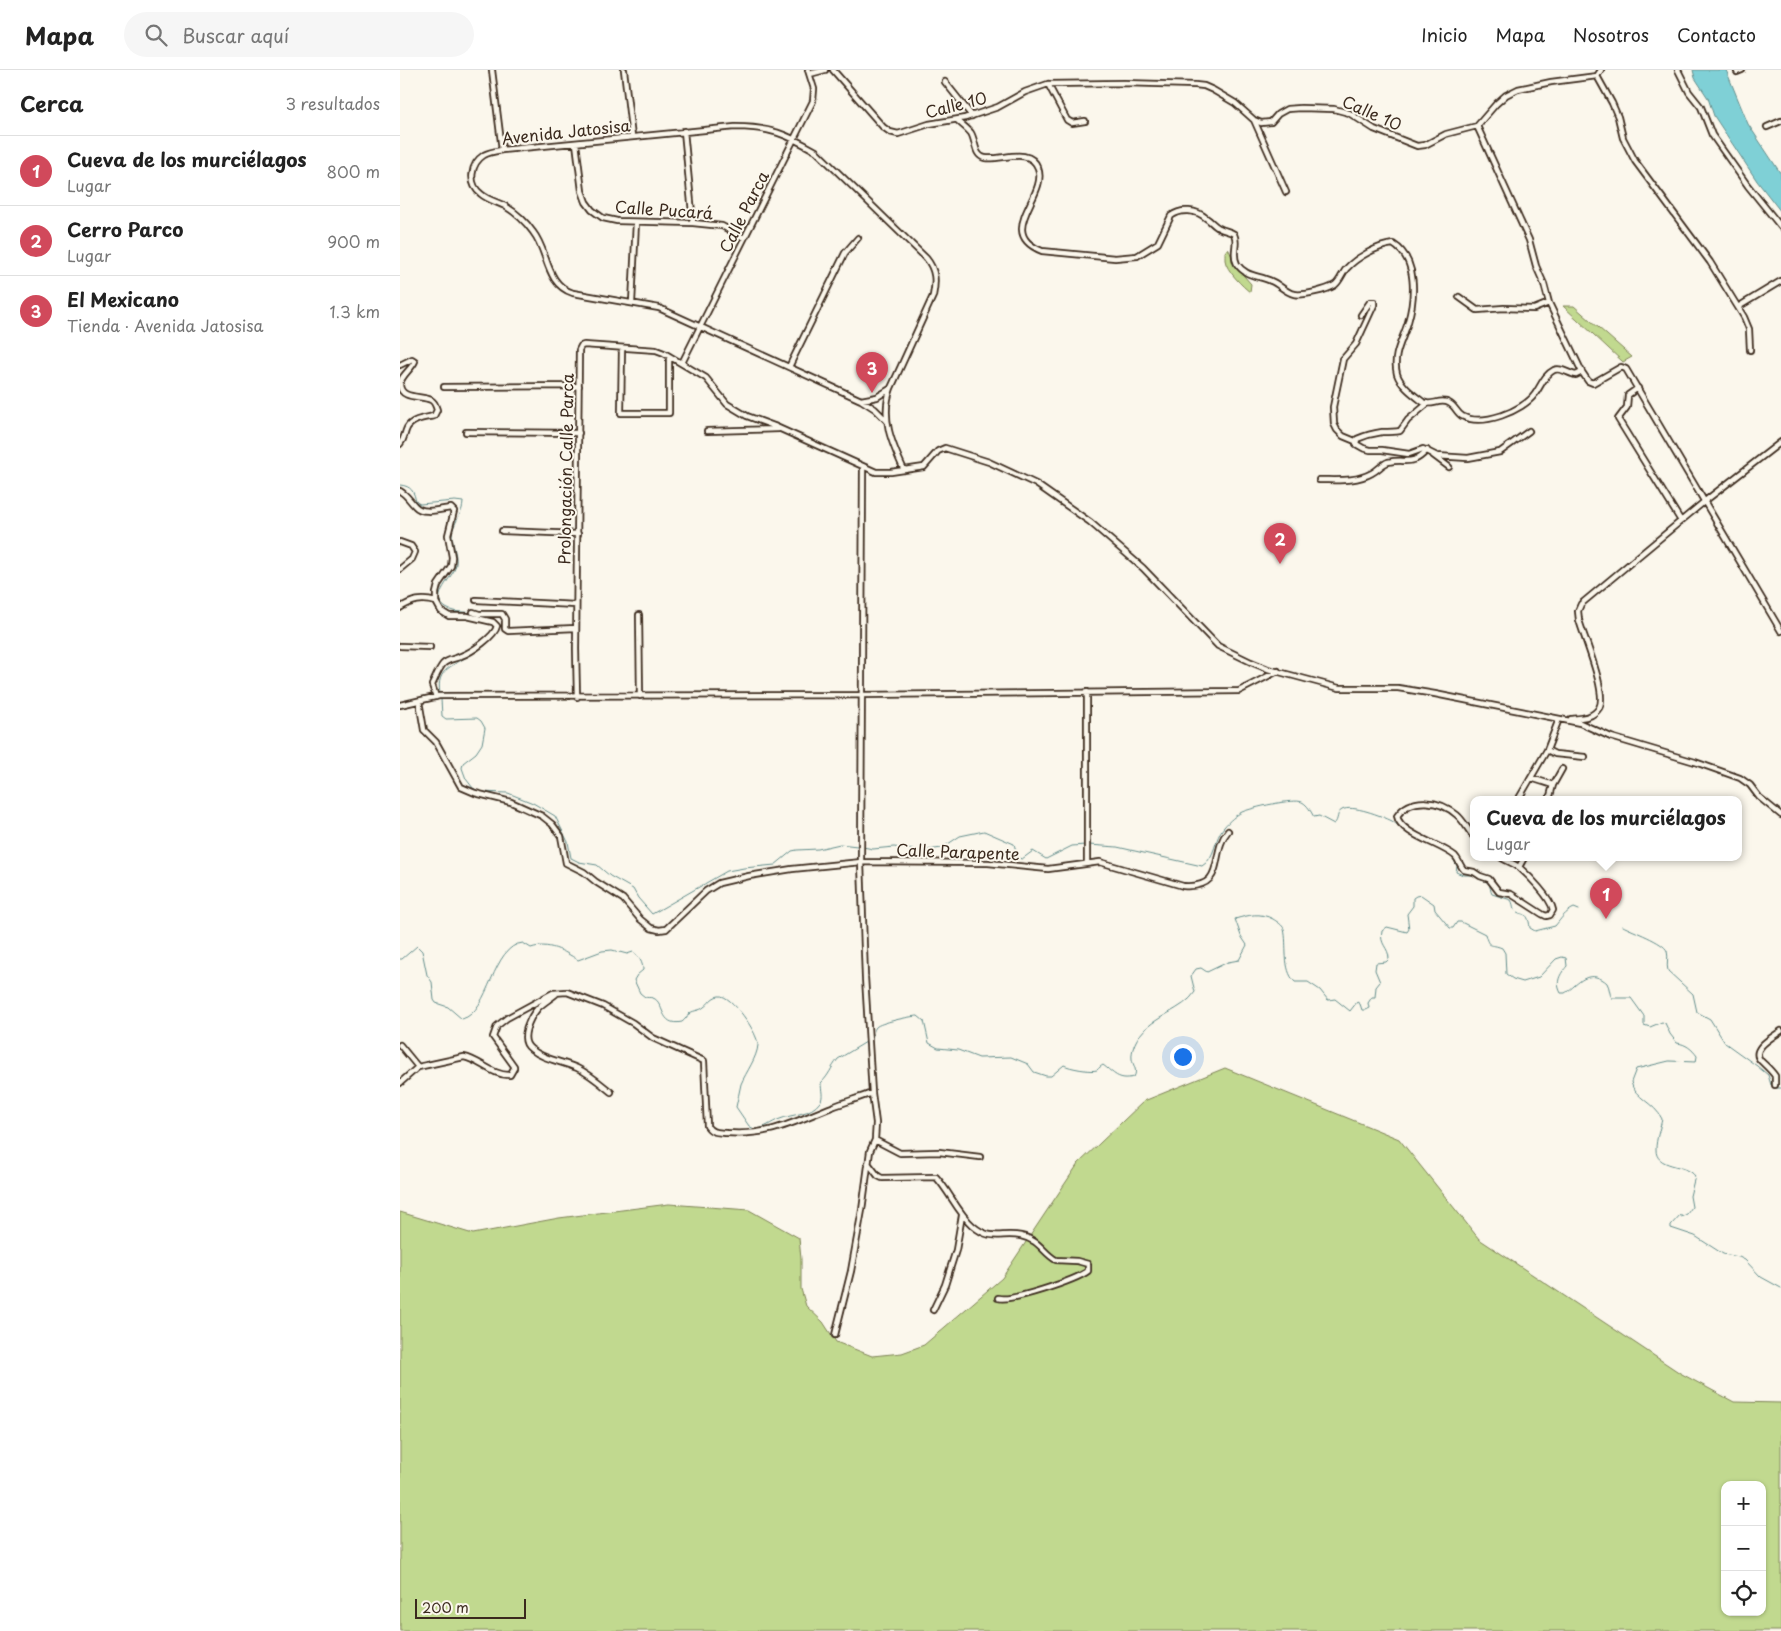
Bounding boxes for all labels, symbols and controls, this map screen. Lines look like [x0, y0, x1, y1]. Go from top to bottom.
search box [124, 12, 474, 57]
text: Mapa [25, 17, 94, 53]
icon: search [142, 21, 170, 49]
text: Buscar aquí [182, 21, 289, 49]
text: Inicio [1421, 21, 1468, 48]
text: Mapa [1496, 21, 1545, 48]
text: Nosotros [1573, 21, 1649, 48]
text: Contacto [1677, 21, 1756, 48]
street label: Calle 10 [922, 85, 989, 123]
text: Cerca [20, 87, 84, 119]
street label: Calle 10 [1339, 88, 1406, 136]
text: 3 resultados [285, 91, 380, 115]
street label: Avenida Jatosisa [500, 112, 631, 150]
text: Cueva de los murciélagos [67, 145, 307, 173]
text: 1 [32, 159, 40, 183]
text: 800 m [327, 159, 380, 183]
street label: Calle Parca [712, 166, 774, 257]
text: Lugar [67, 173, 111, 197]
street label: Calle Pucará [614, 194, 714, 224]
text: Cerro Parco [67, 215, 183, 243]
text: 2 [30, 229, 42, 253]
text: 900 m [327, 229, 380, 253]
text: Lugar [67, 243, 111, 267]
text: El Mexicano [67, 285, 179, 313]
text: 3 [31, 299, 41, 323]
text: 1.3 km [330, 299, 380, 323]
text: Tienda · Avenida Jatosisa [67, 313, 264, 337]
pin: 3 [856, 352, 888, 393]
street label: Prolongación Calle Parca [551, 373, 579, 565]
pin: 2 [1264, 523, 1296, 564]
popup [1470, 796, 1742, 861]
text: Cueva de los murciélagos [1486, 803, 1726, 831]
text: Lugar [1486, 831, 1530, 855]
street label: Calle Parapente [896, 837, 1021, 865]
pin: 1 [1590, 878, 1622, 919]
your location [1170, 1044, 1196, 1070]
map controls [1721, 1481, 1766, 1616]
button: + [1721, 1481, 1766, 1526]
button: − [1721, 1526, 1766, 1571]
button: locate [1721, 1571, 1766, 1616]
scale bar [415, 1596, 526, 1619]
text: 200 m [422, 1597, 469, 1618]

